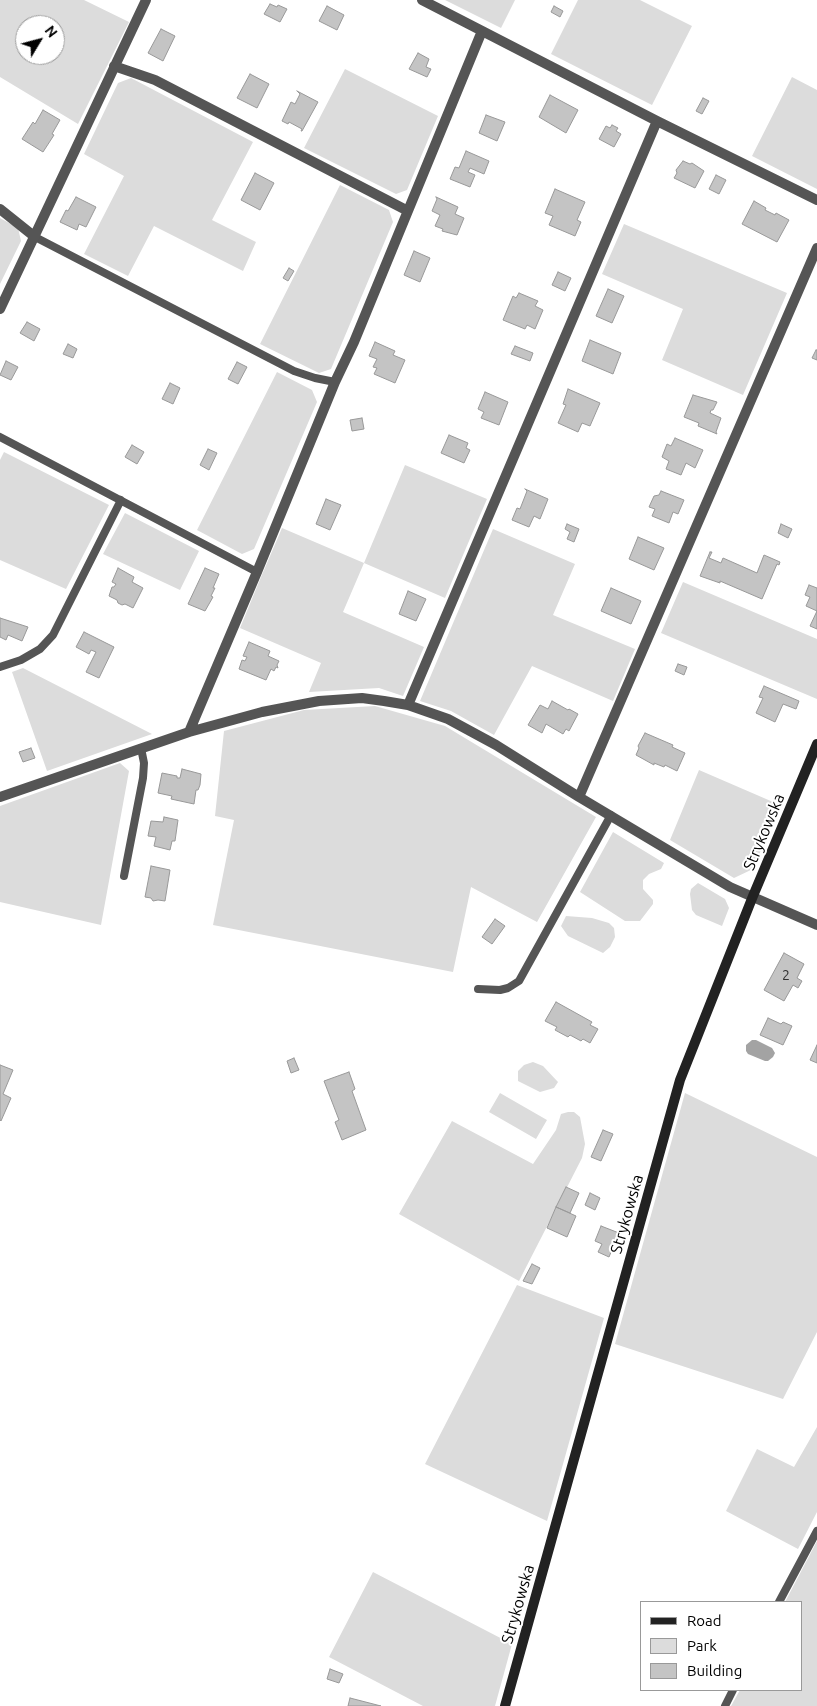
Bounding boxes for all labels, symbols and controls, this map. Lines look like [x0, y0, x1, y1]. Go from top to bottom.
north arrow [15, 15, 65, 65]
text: N [42, 23, 61, 41]
street label: Strykowska [739, 791, 789, 873]
house number: 2 [782, 967, 790, 983]
street label: Strykowska [607, 1172, 647, 1256]
street label: Strykowska [498, 1562, 538, 1646]
legend [640, 1601, 802, 1691]
text: Road [687, 1612, 722, 1629]
text: Park [687, 1637, 717, 1654]
text: Building [687, 1662, 742, 1679]

